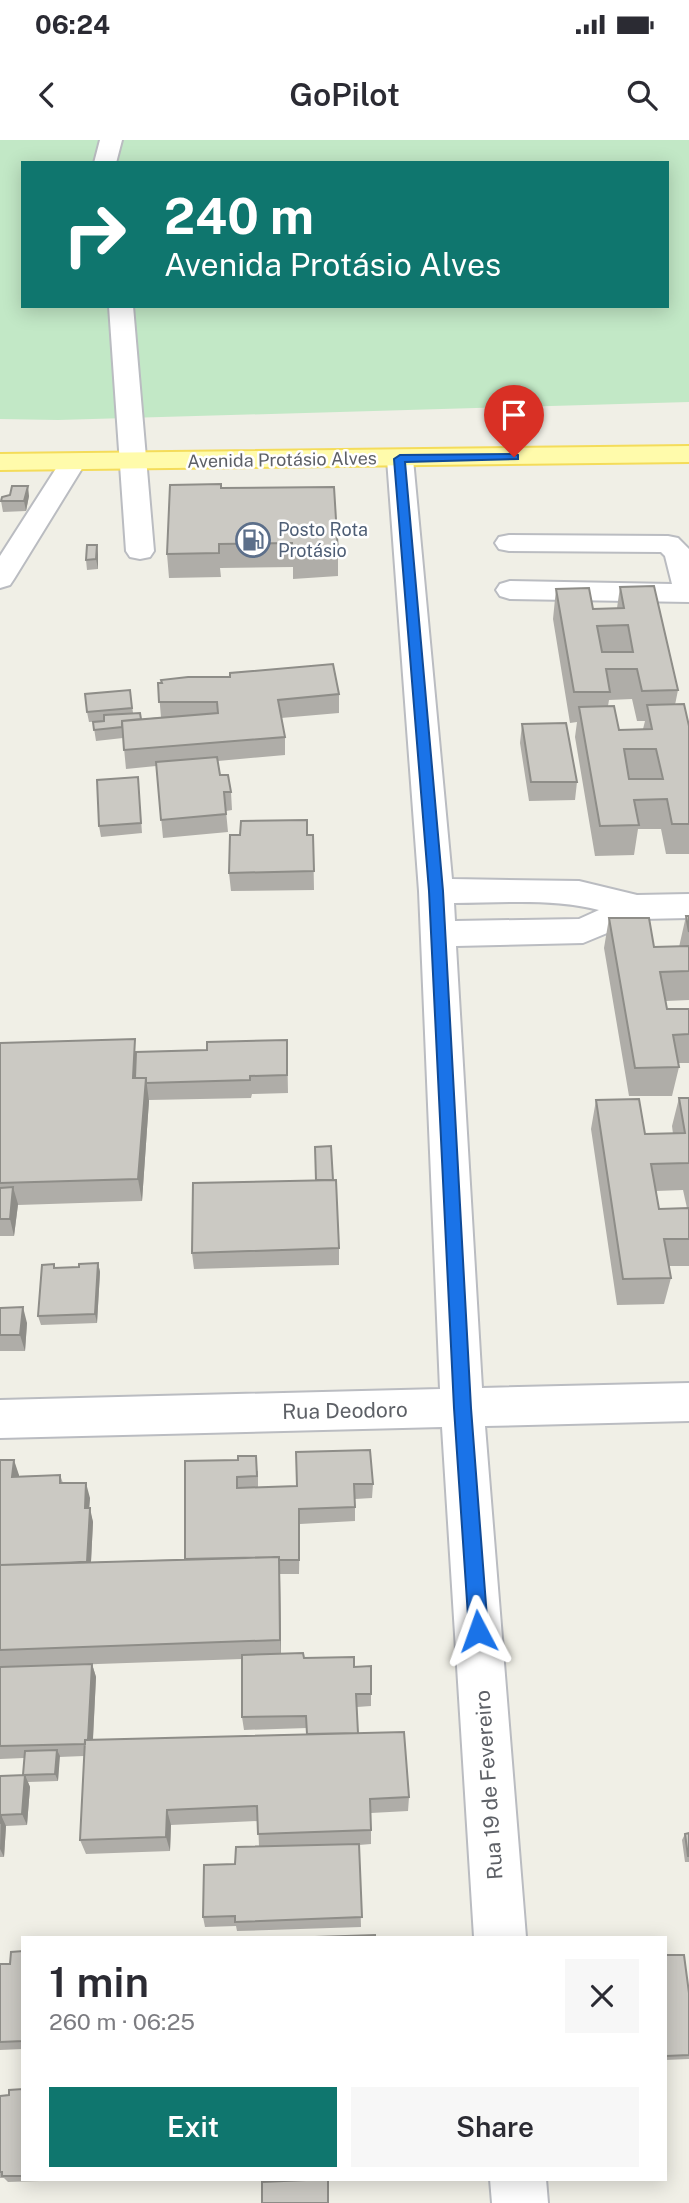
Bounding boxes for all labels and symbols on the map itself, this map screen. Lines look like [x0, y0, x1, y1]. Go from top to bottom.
pin [484, 385, 544, 457]
street label: Avenida Protásio Alves [187, 447, 377, 472]
place label: Posto Rota Protásio [278, 519, 368, 561]
fuel station icon: Posto Rota Protásio [234, 521, 272, 559]
street label: Rua Deodoro [282, 1397, 408, 1424]
position arrow [441, 1594, 515, 1668]
street label: Rua 19 de Fevereiro [469, 1689, 508, 1881]

